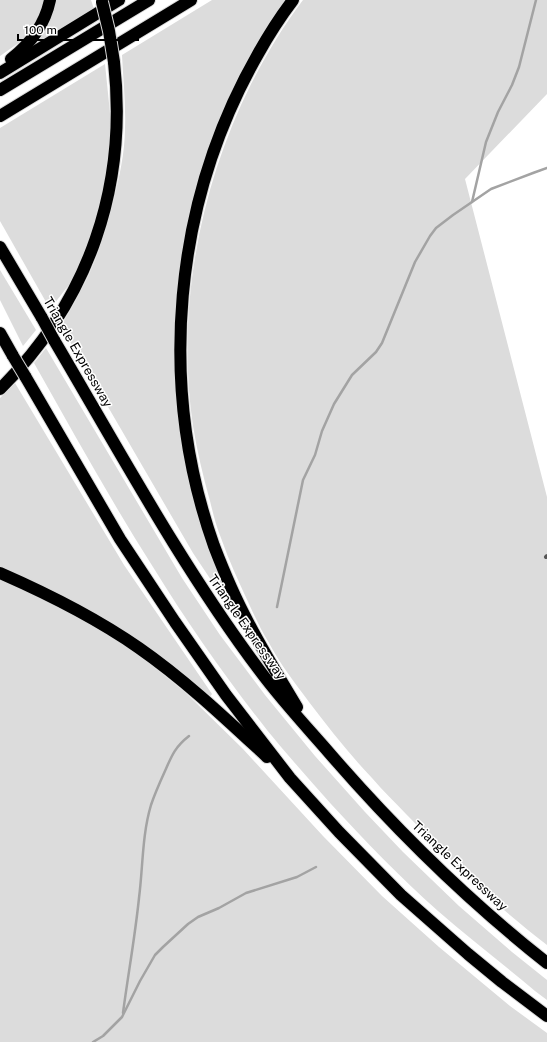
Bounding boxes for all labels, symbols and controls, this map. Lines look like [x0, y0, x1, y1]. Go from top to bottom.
scale bar [18, 16, 138, 42]
text: 100 m [24, 23, 57, 37]
street label: Triangle Expressway [40, 294, 116, 410]
street label: Triangle Expressway [205, 572, 289, 682]
street label: Triangle Expressway [409, 818, 511, 914]

